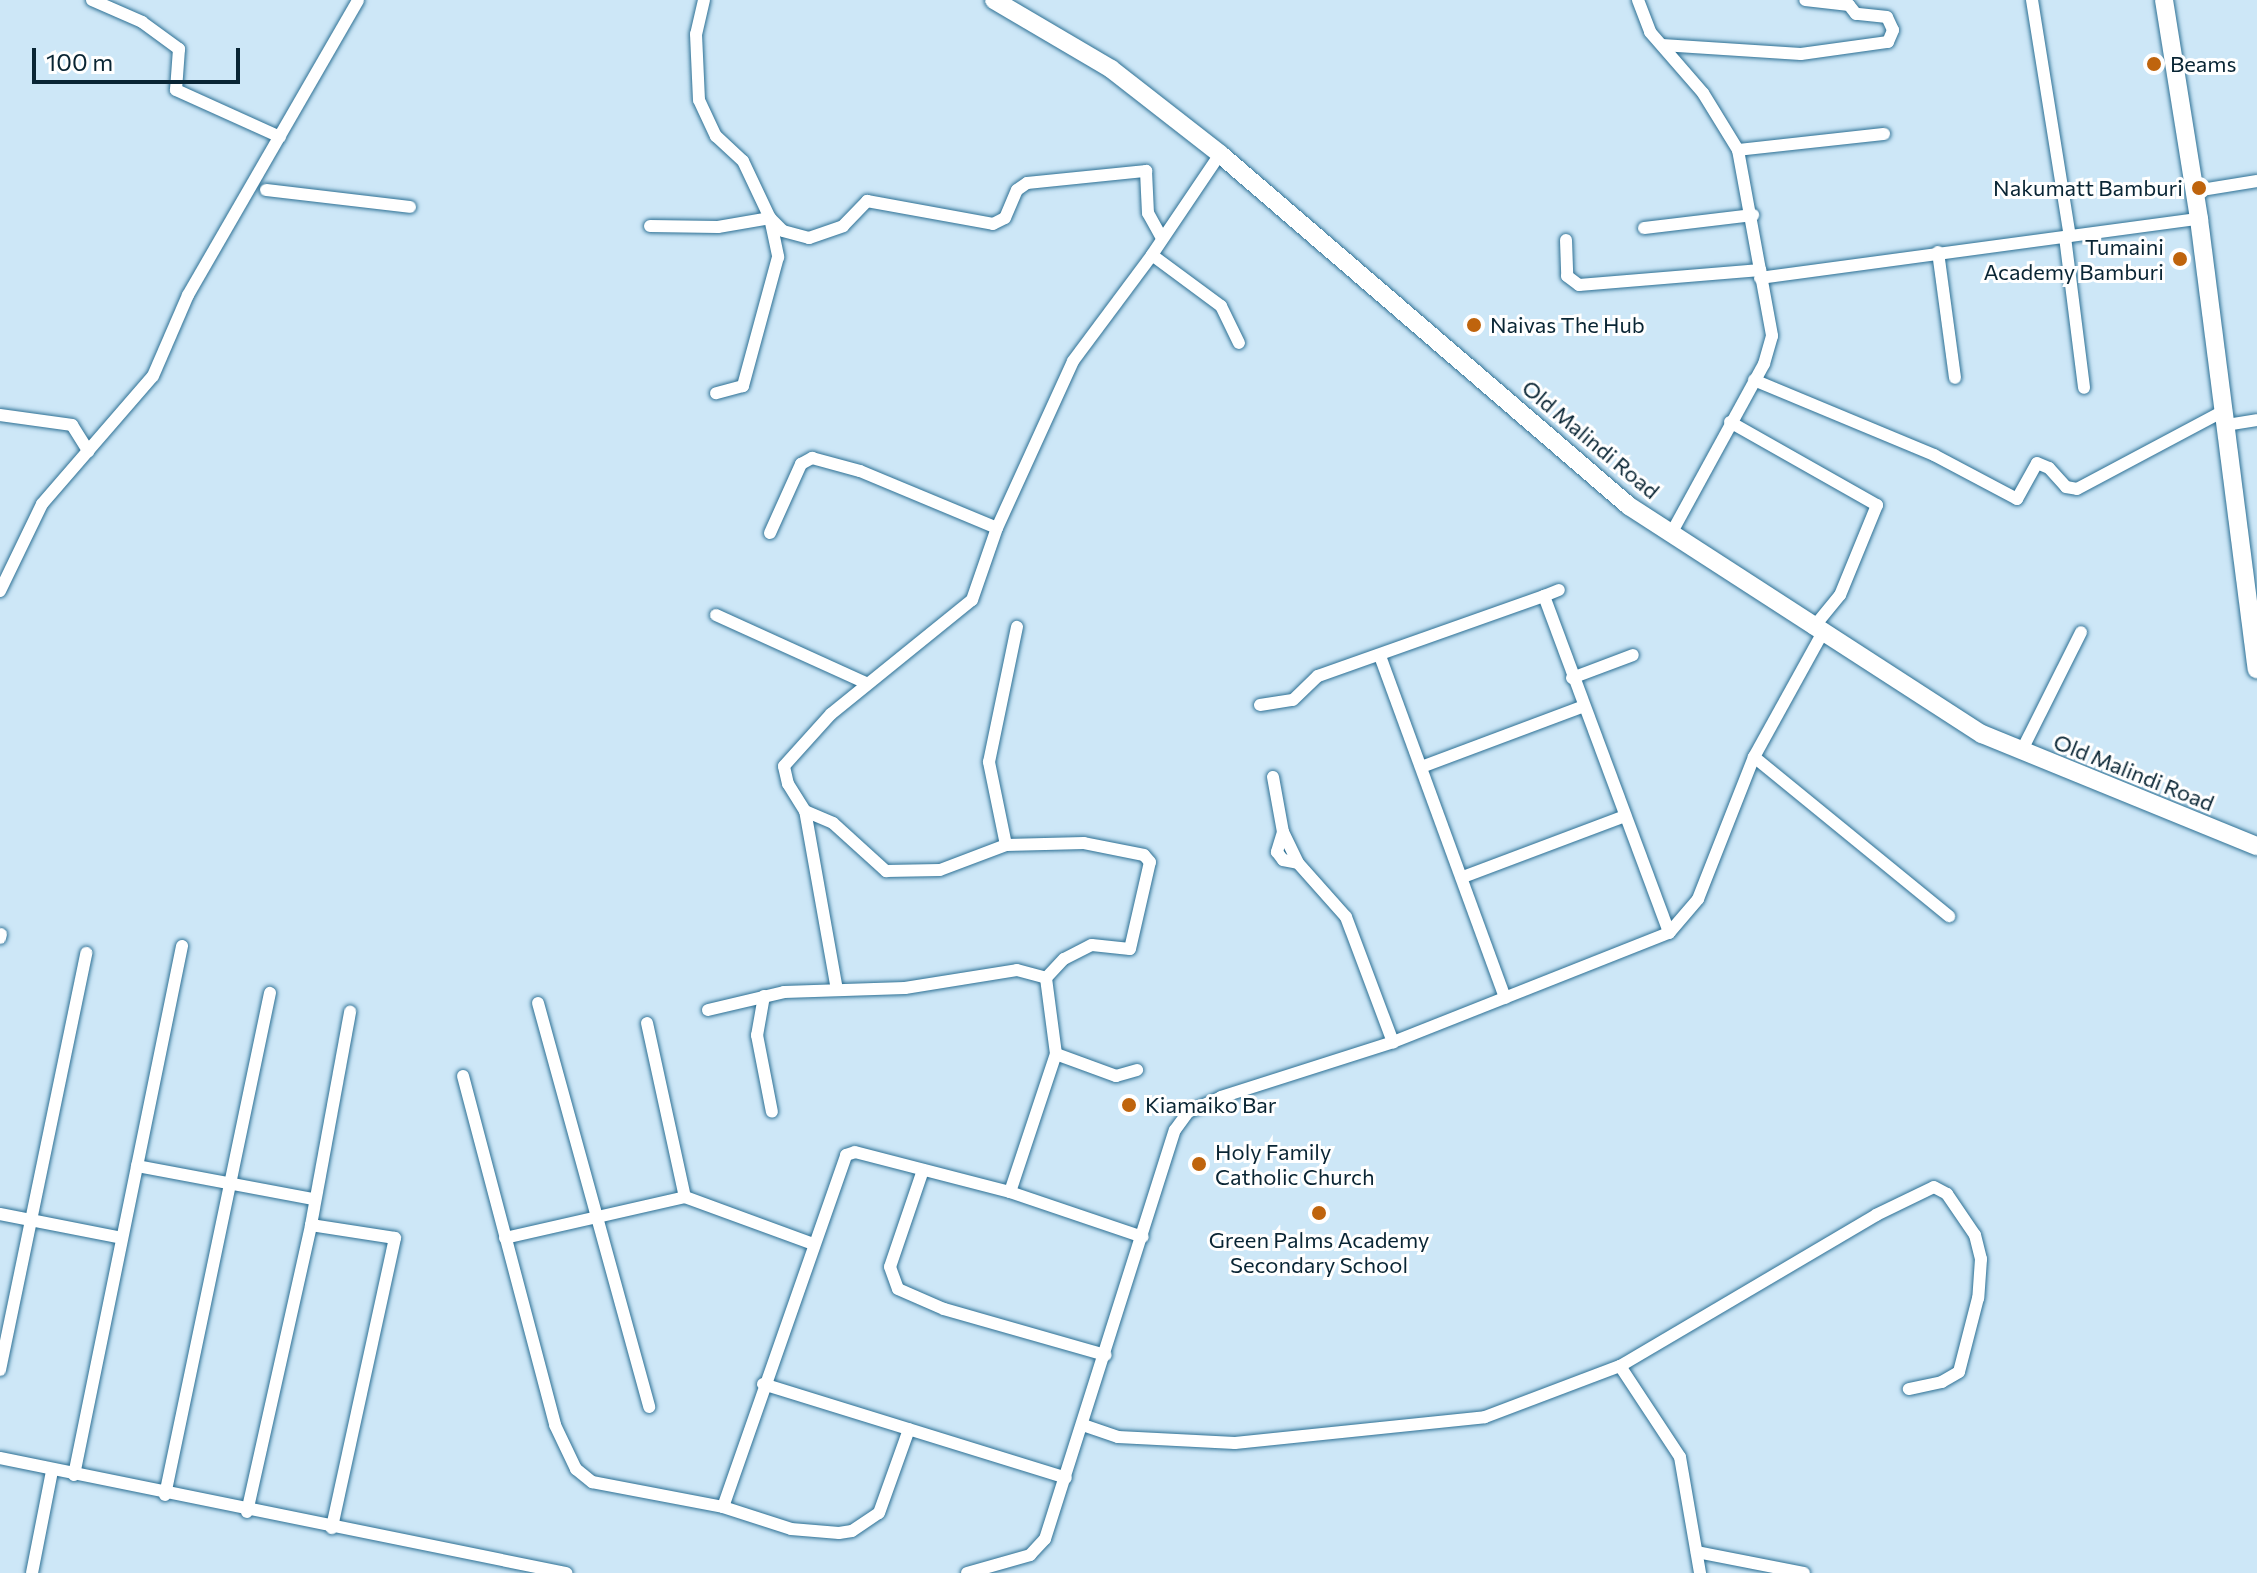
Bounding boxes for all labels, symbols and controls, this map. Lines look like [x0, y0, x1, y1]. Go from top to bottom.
scale bar [36, 32, 244, 82]
text: 100 m [46, 47, 113, 76]
place label: Beams [2170, 51, 2237, 77]
marker: Beams [2145, 55, 2163, 73]
place label: Nakumatt Bamburi [1993, 175, 2183, 201]
marker: Nakumatt Bamburi [2190, 179, 2208, 197]
place label: Tumaini Academy Bamburi [1983, 233, 2164, 284]
marker: Tumaini Academy Bamburi [2171, 250, 2189, 268]
place label: Naivas The Hub [1490, 312, 1645, 338]
marker: Naivas The Hub [1465, 316, 1483, 334]
street label: Old Malindi Road [1517, 374, 1665, 504]
street label: Old Malindi Road [2050, 728, 2218, 816]
place label: Kiamaiko Bar [1145, 1092, 1277, 1118]
marker: Kiamaiko Bar [1120, 1096, 1138, 1114]
place label: Holy Family Catholic Church [1215, 1138, 1375, 1190]
marker: Holy Family Catholic Church [1190, 1155, 1208, 1173]
marker: Green Palms Academy Secondary School [1310, 1204, 1328, 1222]
place label: Green Palms Academy Secondary School [1209, 1226, 1429, 1278]

